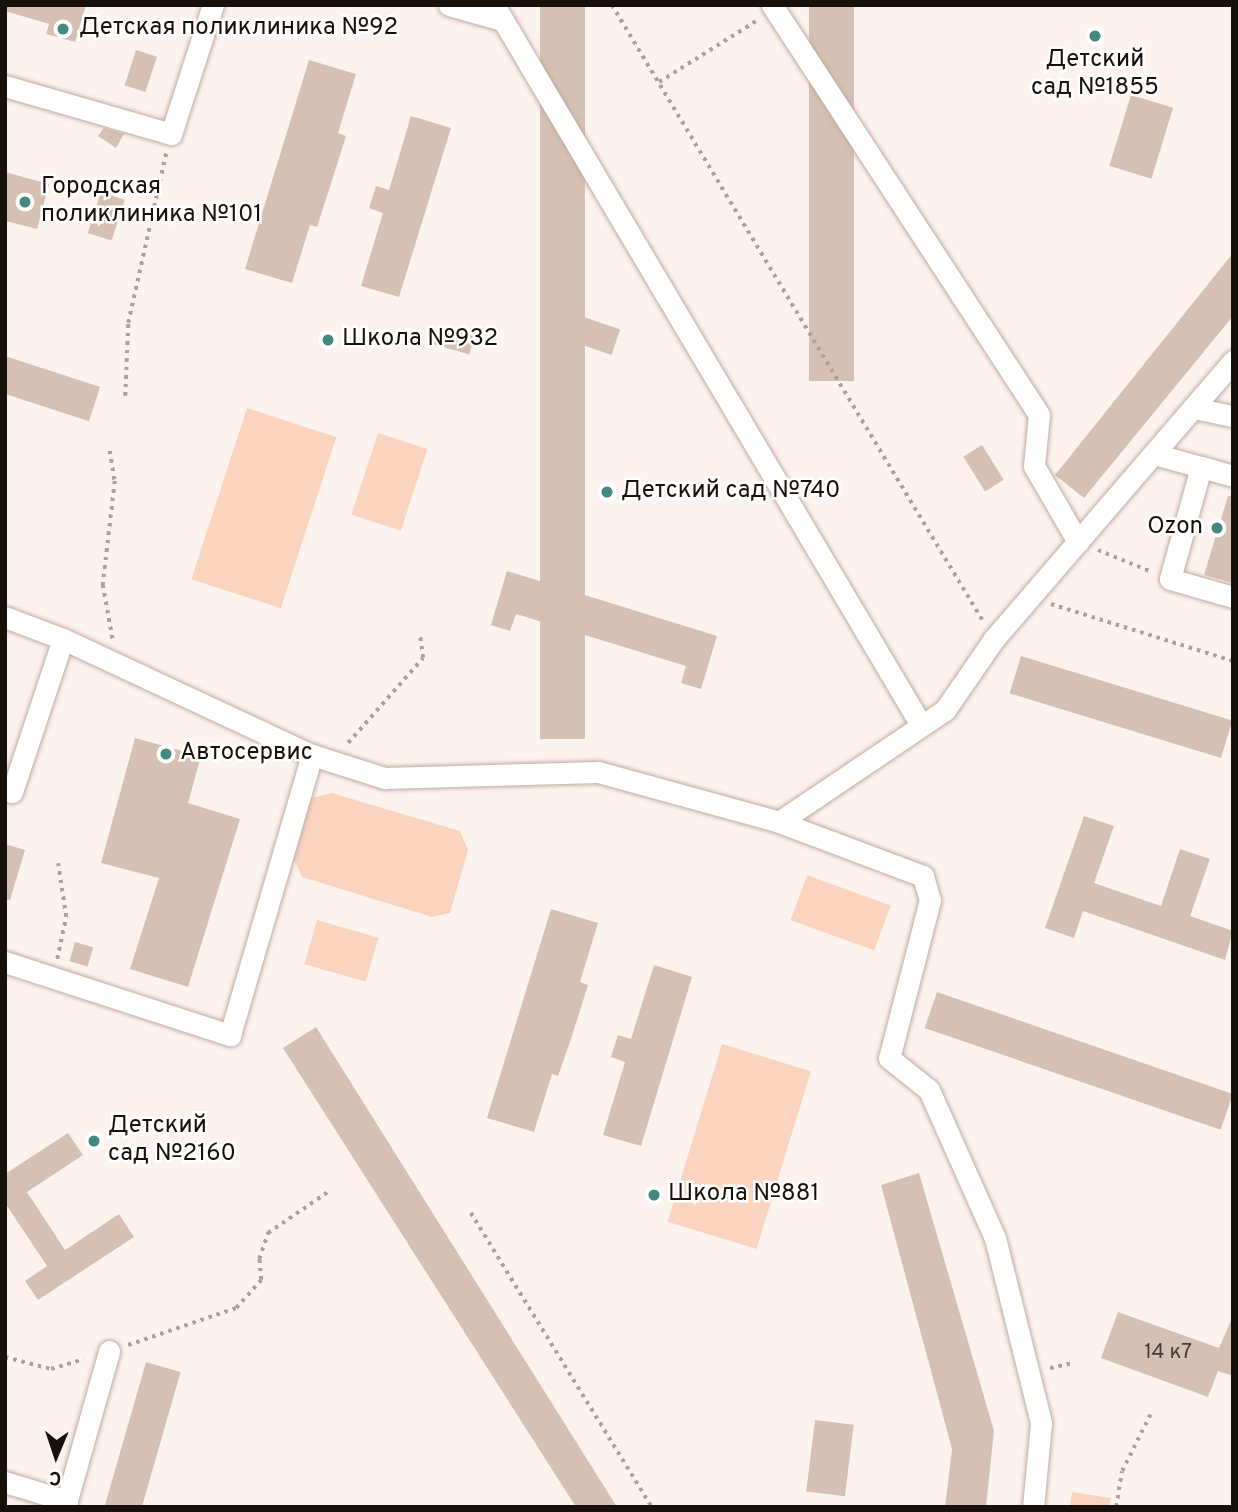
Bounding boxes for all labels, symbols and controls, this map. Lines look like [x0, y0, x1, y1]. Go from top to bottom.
place label: Детская поликлиника №92 [79, 15, 398, 43]
marker: Детская поликлиника №92 [53, 19, 73, 39]
marker: Детский сад №1855 [1087, 28, 1103, 44]
place label: Детский сад №1855 [1031, 47, 1159, 103]
place label: Городская поликлиника №101 [41, 174, 262, 230]
marker: Городская поликлиника №101 [15, 192, 35, 212]
place label: Школа №932 [342, 326, 498, 354]
marker: Школа №932 [320, 332, 336, 348]
place label: Детский сад №740 [621, 478, 840, 506]
marker: Детский сад №740 [599, 484, 615, 500]
place label: Ozon [1147, 514, 1203, 542]
marker: Ozon [1209, 520, 1225, 536]
place label: Автосервис [180, 740, 313, 768]
marker: Автосервис [158, 746, 174, 762]
place label: Детский сад №2160 [108, 1113, 236, 1169]
marker: Детский сад №2160 [86, 1133, 102, 1149]
place label: Школа №881 [668, 1181, 819, 1209]
marker: Школа №881 [646, 1187, 662, 1203]
house number: 14 к7 [1144, 1340, 1192, 1366]
north arrow [21, 1421, 91, 1491]
text: С [49, 1465, 62, 1489]

